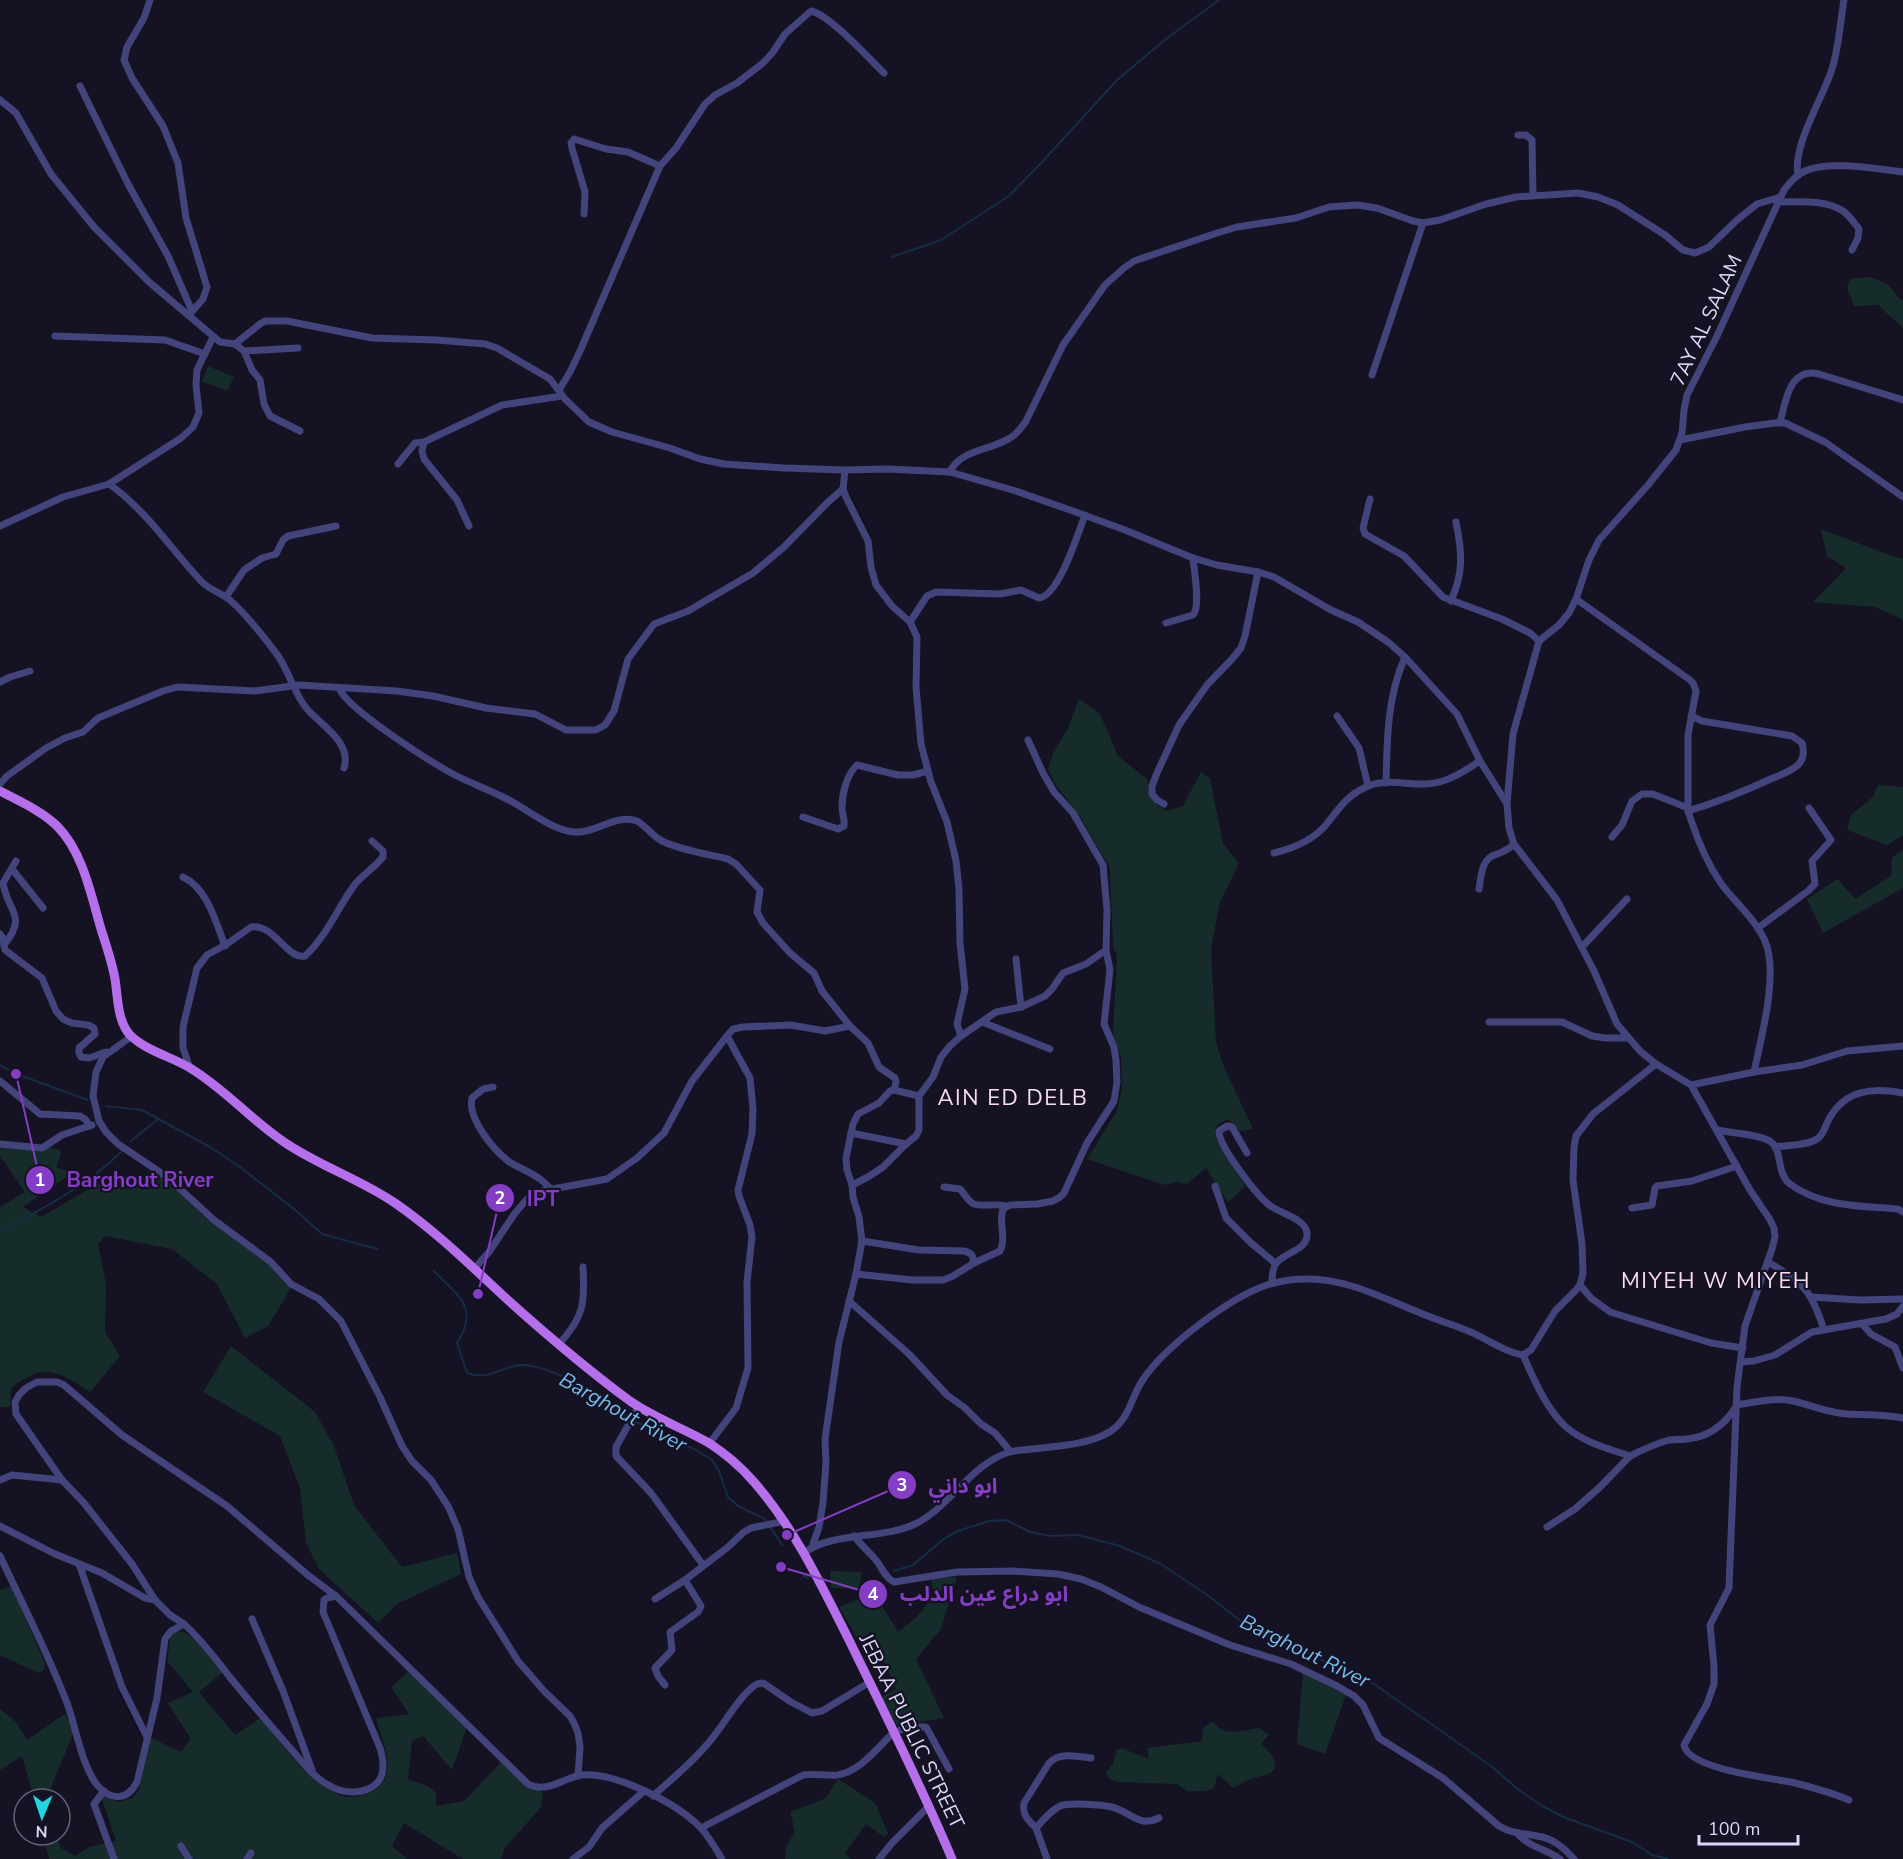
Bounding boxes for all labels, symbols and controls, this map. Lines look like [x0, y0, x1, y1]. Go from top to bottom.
street label: 7AY AL SALAM [1664, 250, 1749, 390]
district label: AIN ED DELB [938, 1083, 1088, 1113]
callout: Barghout River [25, 1160, 226, 1199]
text: Barghout River [66, 1166, 214, 1194]
text: 1 [35, 1168, 45, 1192]
callout: IPT [485, 1179, 571, 1218]
text: IPT [527, 1185, 559, 1213]
text: 2 [495, 1186, 505, 1210]
district label: MIYEH W MIYEH [1621, 1266, 1811, 1296]
water label: Barghout River [554, 1365, 692, 1459]
callout: ابو داني [887, 1466, 1010, 1505]
text: ابو داني [928, 1472, 998, 1503]
text: 3 [897, 1473, 907, 1497]
callout: ابو دراع عين الدلب [858, 1574, 1080, 1613]
text: ابو دراع عين الدلب [900, 1580, 1068, 1609]
text: 4 [868, 1582, 879, 1606]
water label: Barghout River [1235, 1607, 1375, 1695]
street label: JEBAA PUBLIC STREET [852, 1628, 971, 1833]
north arrow [12, 1787, 72, 1847]
scale bar [1699, 1808, 1798, 1846]
text: 100 m [1708, 1817, 1760, 1841]
text: N [35, 1820, 48, 1842]

